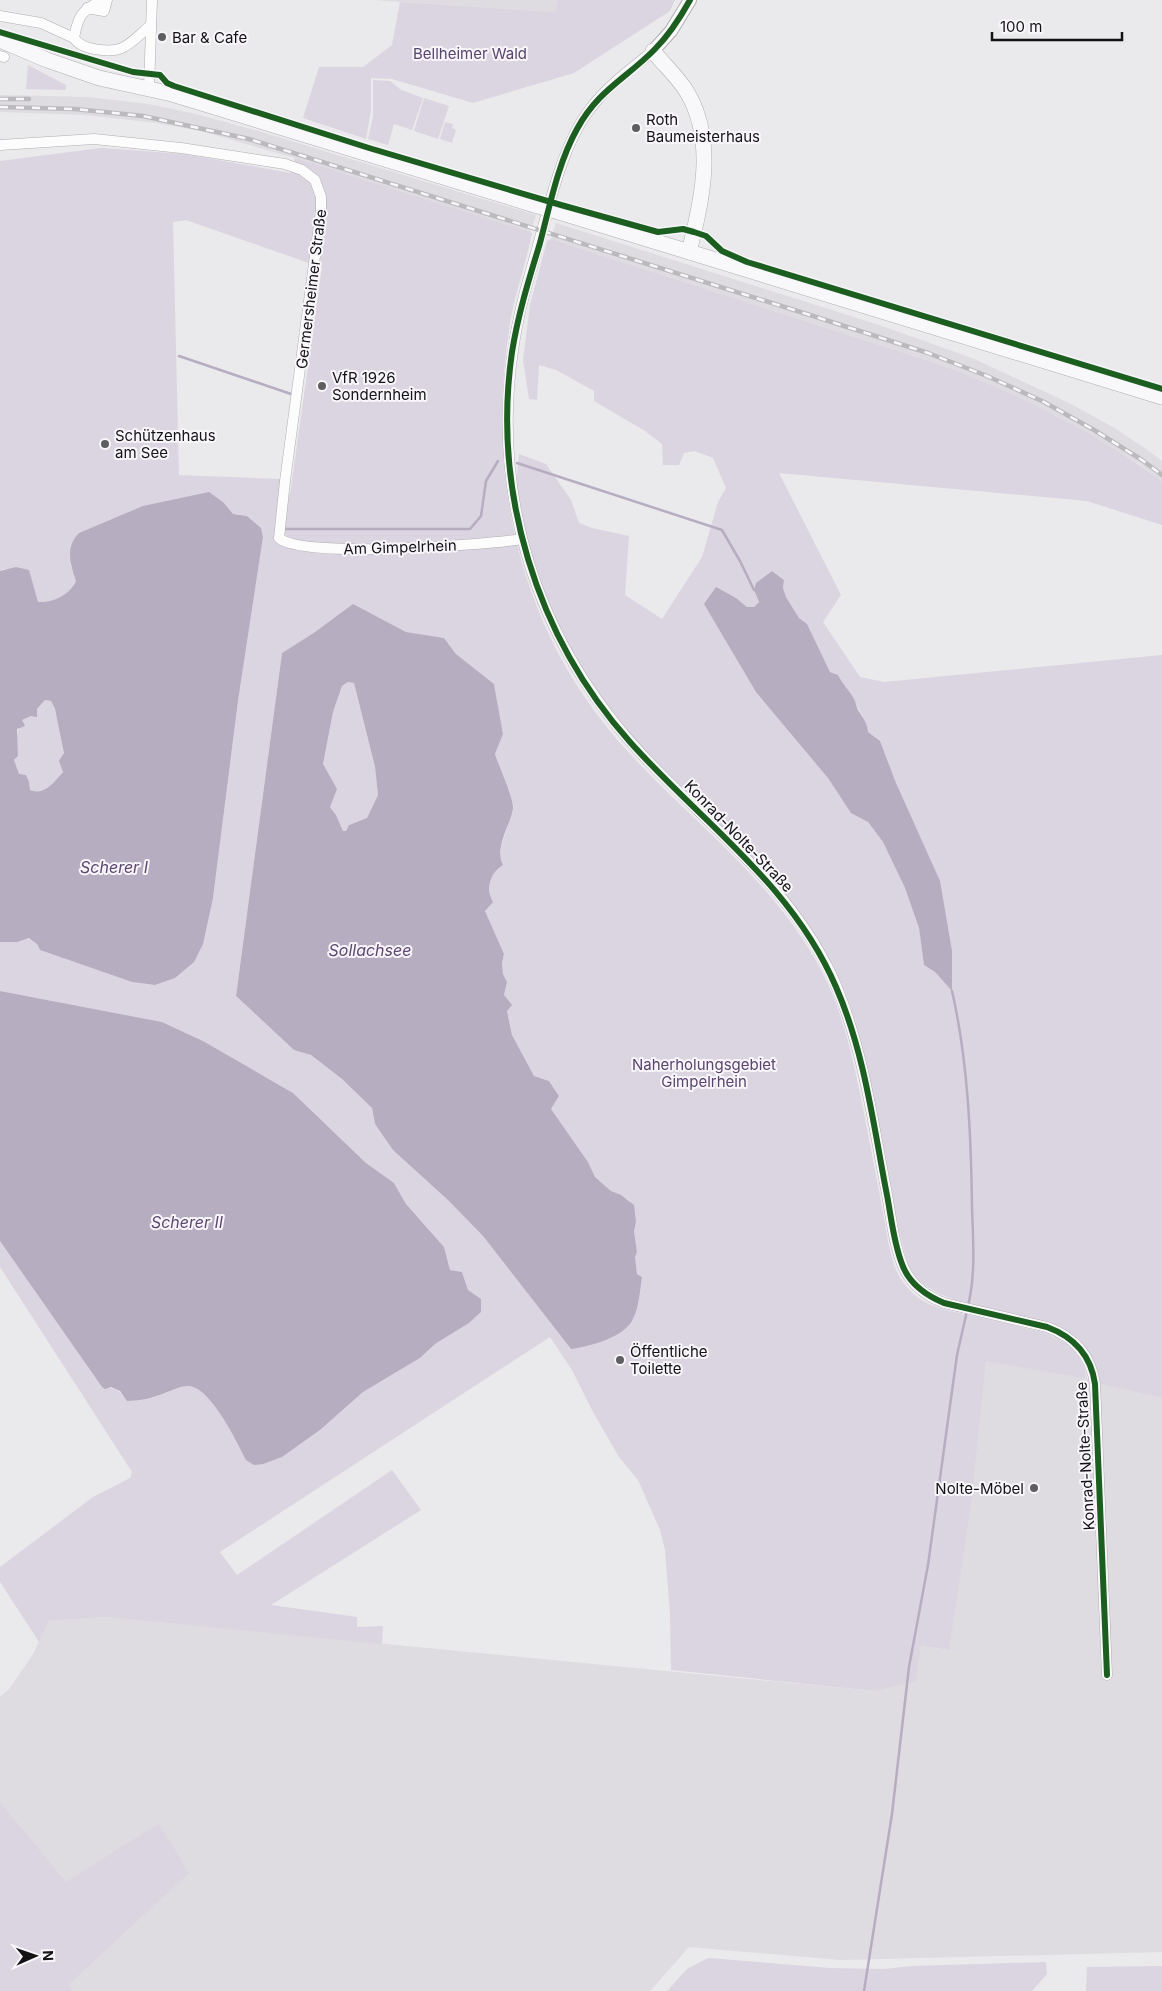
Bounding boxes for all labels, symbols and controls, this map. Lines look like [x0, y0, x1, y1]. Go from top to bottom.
scale bar [992, 10, 1122, 42]
text: 100 m [1000, 17, 1042, 36]
place label: Bar & Cafe [172, 28, 247, 47]
marker: Bar & Cafe [156, 31, 168, 43]
park label: Bellheimer Wald [413, 44, 527, 63]
place label: Roth Baumeisterhaus [646, 110, 760, 146]
marker: Roth Baumeisterhaus [630, 122, 642, 134]
street label: Germersheimer Straße [292, 208, 330, 370]
place label: VfR 1926 Sondernheim [332, 368, 427, 404]
marker: VfR 1926 Sondernheim [316, 380, 328, 392]
place label: Schützenhaus am See [115, 426, 216, 462]
marker: Schützenhaus am See [99, 438, 111, 450]
street label: Am Gimpelrhein [343, 536, 457, 558]
street label: Konrad-Nolte-Straße [681, 776, 797, 896]
water label: Scherer I [80, 857, 149, 877]
water label: Sollachsee [329, 940, 411, 960]
park label: Naherholungsgebiet Gimpelrhein [632, 1055, 776, 1091]
water label: Scherer II [151, 1212, 224, 1232]
place label: Öffentliche Toilette [630, 1342, 708, 1378]
marker: Öffentliche Toilette [614, 1354, 626, 1366]
street label: Konrad-Nolte-Straße [1072, 1381, 1098, 1531]
place label: Nolte-Möbel [935, 1479, 1024, 1498]
marker: Nolte-Möbel [1028, 1482, 1040, 1494]
north arrow [10, 1931, 60, 1981]
text: N [40, 1950, 57, 1961]

